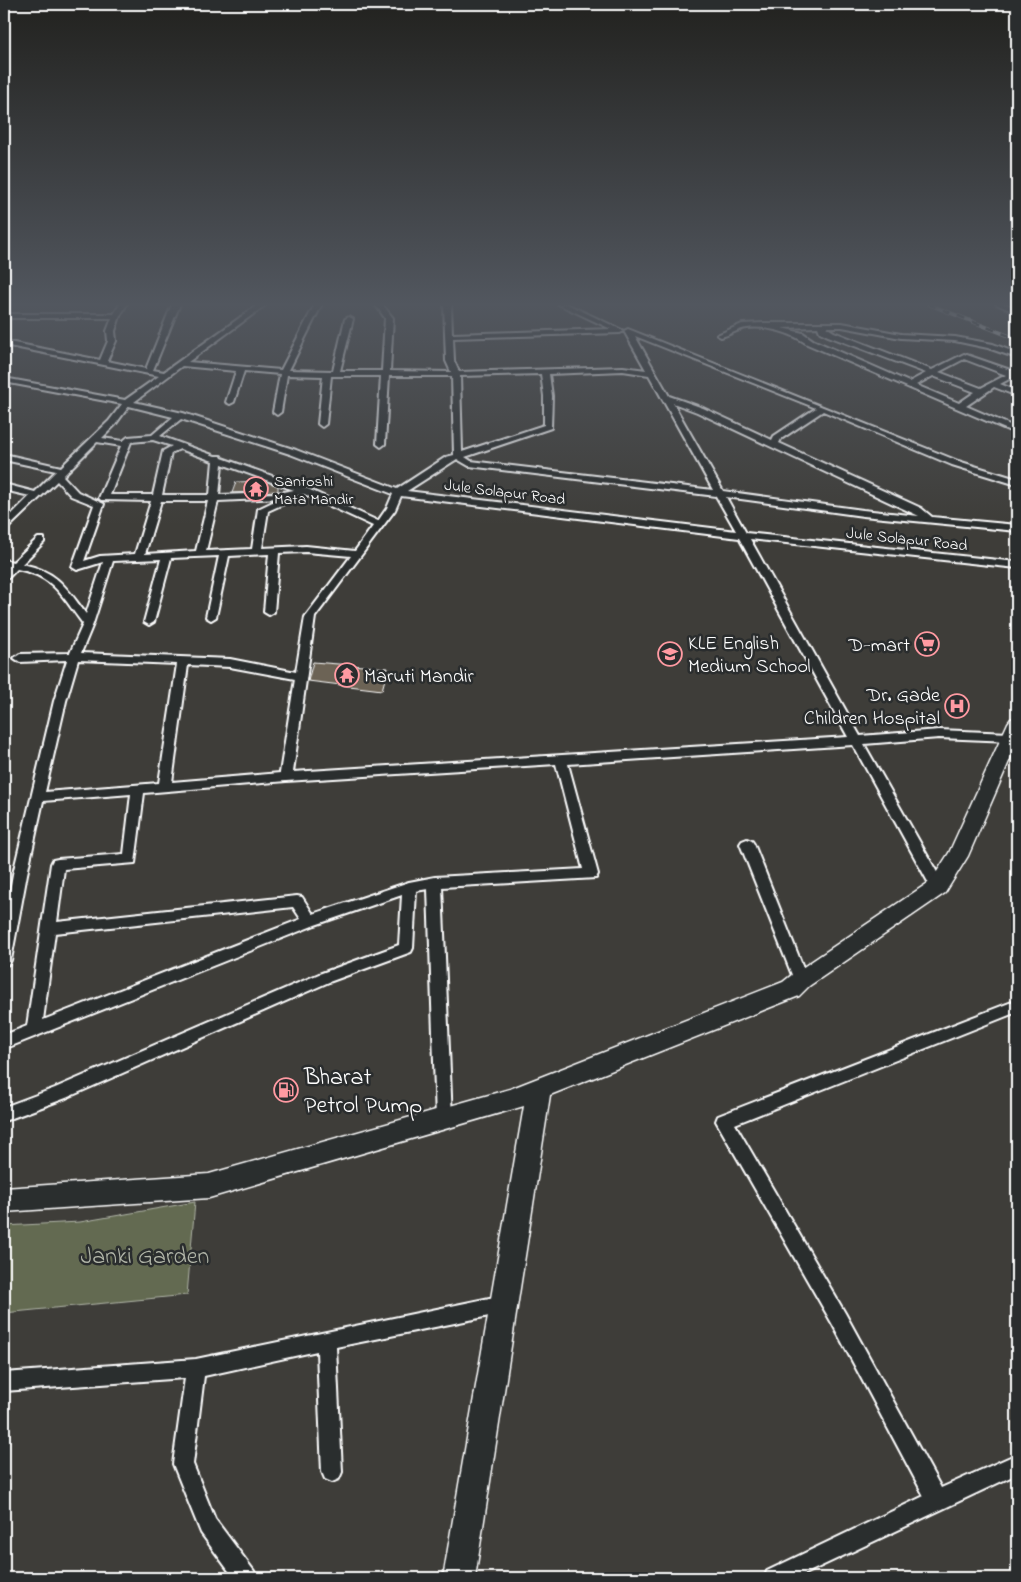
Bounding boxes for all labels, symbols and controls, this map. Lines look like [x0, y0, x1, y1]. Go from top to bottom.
place label: Santoshi Mata Mandir [274, 470, 353, 512]
street label: Jule Solapur Road [443, 474, 567, 512]
temple icon: Santoshi Mata Mandir [243, 476, 269, 502]
street label: Jule Solapur Road [845, 522, 969, 558]
place label: KLE English Medium School [688, 630, 811, 682]
supermarket icon: D-mart [914, 631, 940, 657]
place label: D-mart [848, 632, 910, 661]
school or university icon: KLE English Medium School [657, 641, 683, 667]
temple icon: Maruti Mandir [334, 662, 360, 688]
place label: Maruti Mandir [364, 663, 474, 692]
place label: Dr. Gade Children Hospital [804, 682, 940, 734]
hospital icon: Dr. Gade Children Hospital [944, 693, 970, 719]
place label: Bharat Petrol Pump [303, 1061, 422, 1124]
fuel station icon: Bharat Petrol Pump [273, 1077, 299, 1103]
park label: Janki Garden [81, 1240, 209, 1275]

